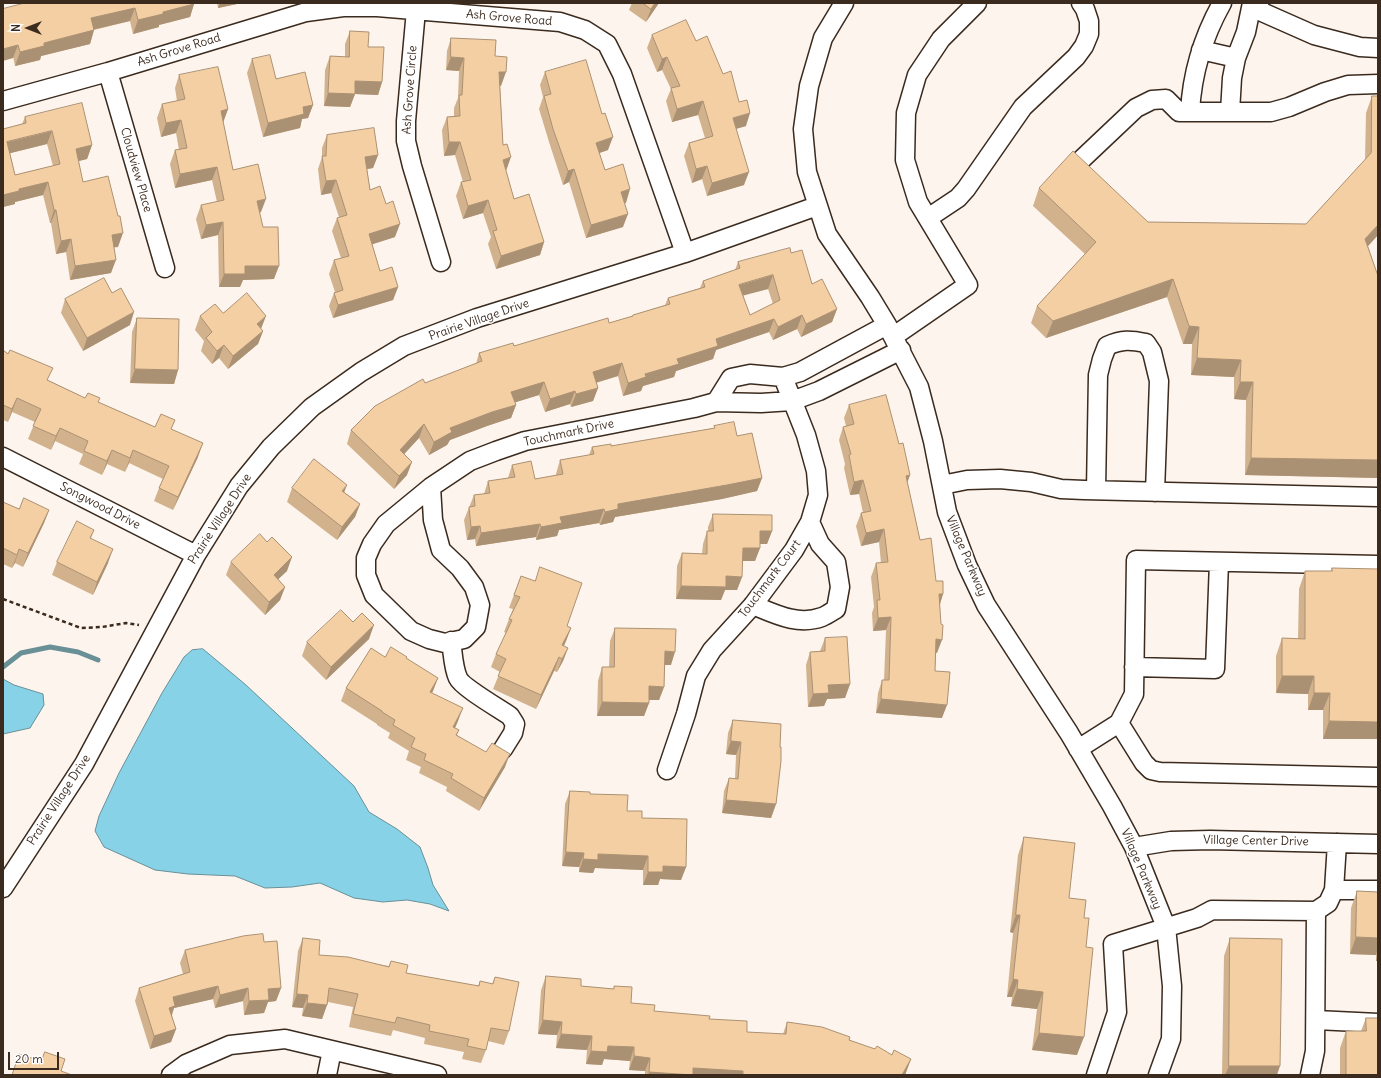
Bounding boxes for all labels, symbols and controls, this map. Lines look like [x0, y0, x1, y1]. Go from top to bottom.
street label: Ash Grove Road [465, 7, 553, 29]
north arrow [8, 8, 48, 48]
text: N [9, 24, 23, 32]
street label: Ash Grove Road [136, 30, 222, 70]
street label: Ash Grove Circle [400, 45, 420, 135]
street label: Cloudview Place [117, 126, 155, 214]
street label: Prairie Village Drive [427, 296, 531, 344]
street label: Touchmark Drive [523, 416, 615, 450]
street label: Prairie Village Drive [185, 471, 255, 567]
street label: Songwood Drive [57, 480, 143, 532]
street label: Village Parkway [943, 514, 989, 598]
street label: Touchmark Court [736, 537, 804, 621]
street label: Prairie Village Drive [24, 752, 94, 848]
street label: Village Parkway [1118, 827, 1164, 911]
street label: Village Center Drive [1203, 833, 1309, 849]
scale bar [10, 1044, 61, 1070]
text: 20 m [15, 1051, 43, 1066]

